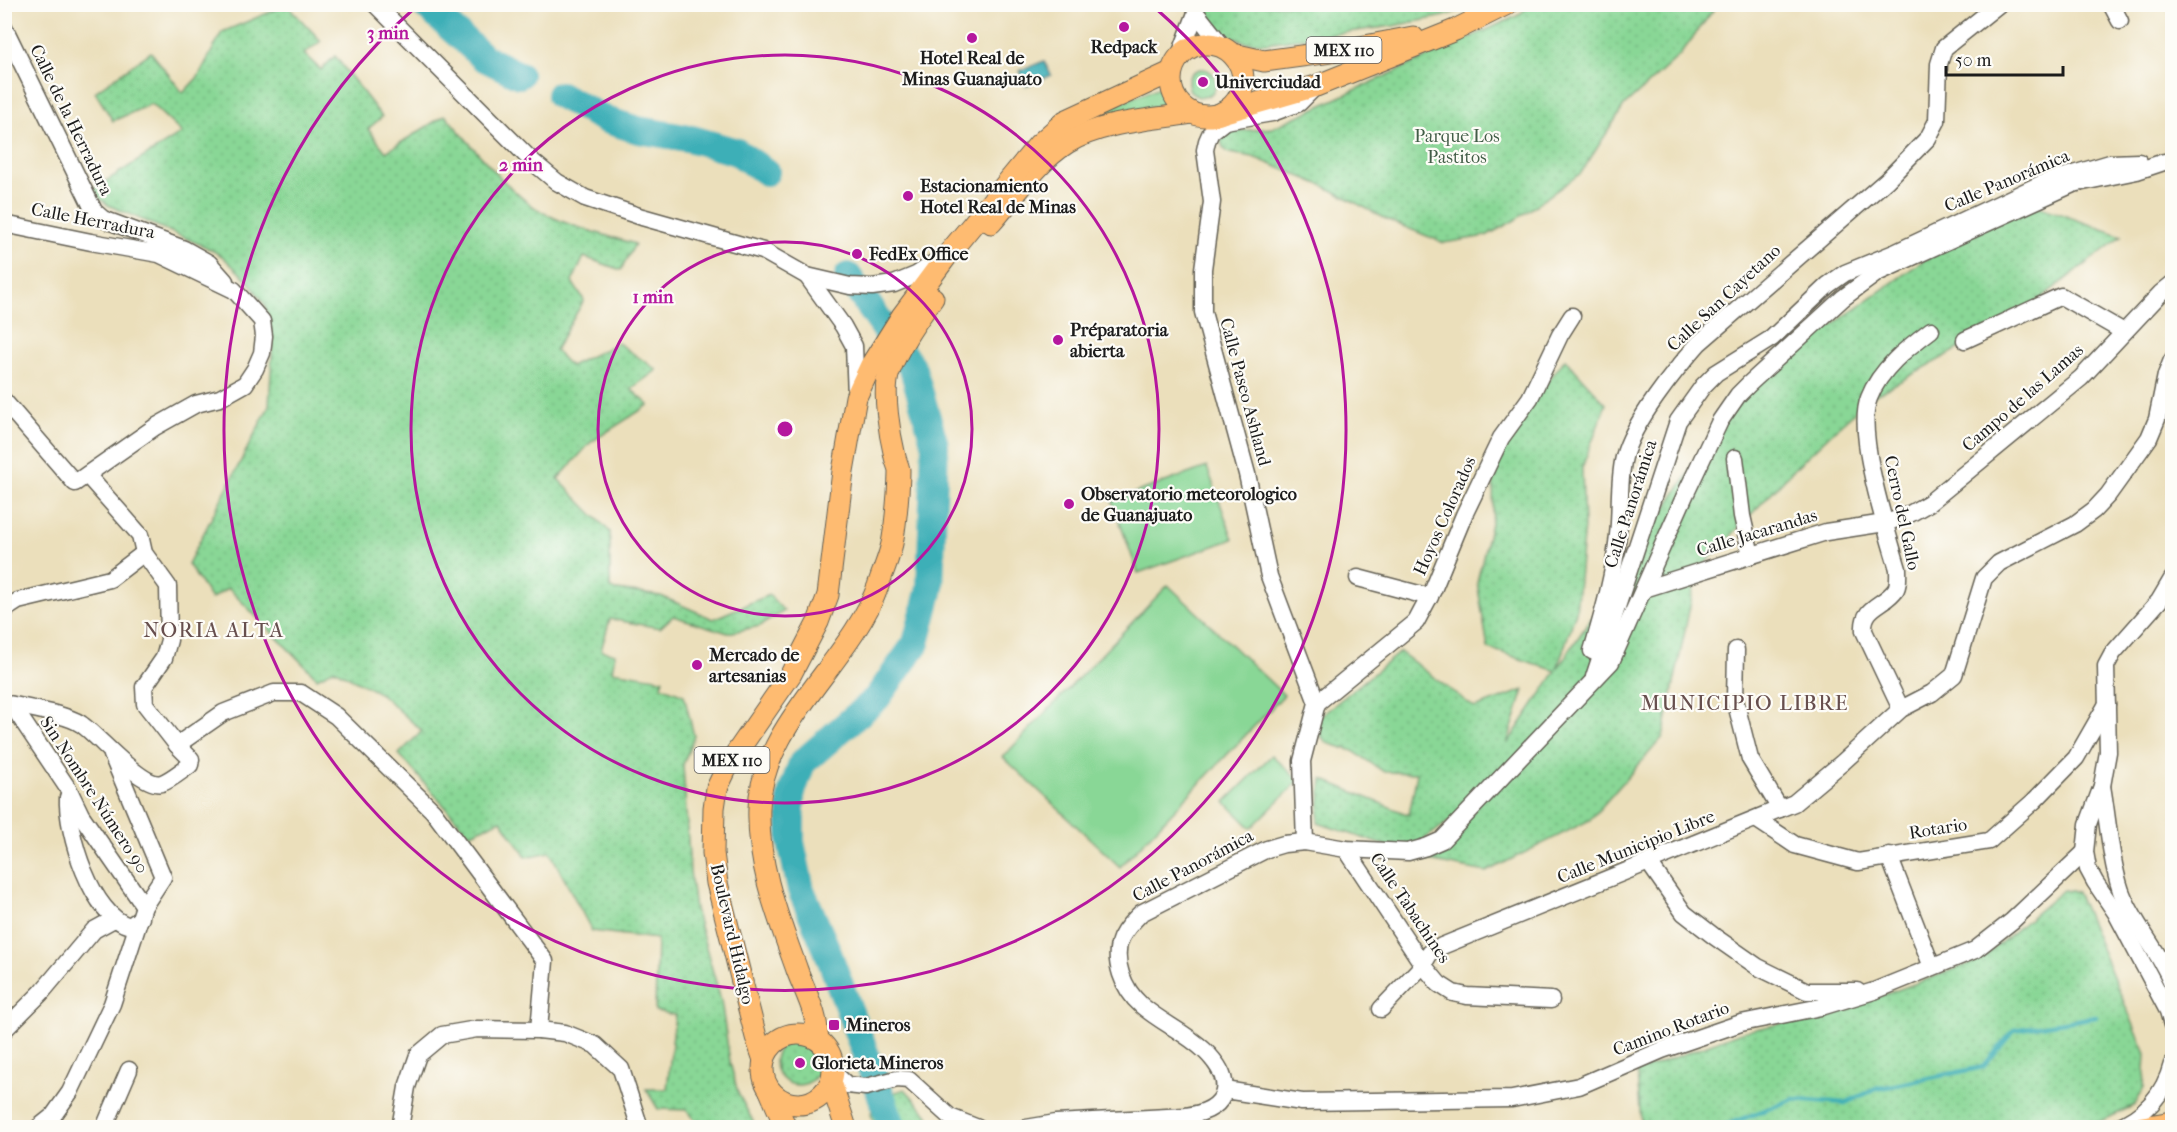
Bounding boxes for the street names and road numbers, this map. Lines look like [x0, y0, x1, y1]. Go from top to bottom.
road number: MEX 110 [1306, 37, 1382, 63]
street label: Calle de la Herradura [25, 41, 117, 199]
street label: Calle Panorámica [1941, 145, 2073, 217]
street label: Calle Herradura [29, 199, 157, 243]
street label: Calle San Cayetano [1663, 240, 1785, 356]
street label: Calle Paseo Ashland [1215, 316, 1275, 469]
street label: Campo de las Lamas [1958, 339, 2088, 456]
street label: Calle Panorámica [1600, 436, 1662, 571]
street label: Hoyos Colorados [1409, 453, 1481, 579]
street label: Cerro del Gallo [1880, 454, 1924, 572]
street label: Calle Jacarandas [1694, 505, 1820, 561]
street label: Sin Nombre Número 90 [35, 713, 153, 877]
road number: MEX 110 [694, 747, 770, 773]
street label: Calle Municipio Libre [1554, 806, 1718, 888]
street label: Rotario [1907, 814, 1969, 844]
street label: Calle Panorámica [1129, 825, 1258, 907]
street label: Calle Tabachines [1365, 849, 1455, 968]
street label: Boulevard Hidalgo [706, 862, 758, 1006]
street label: Camino Rotario [1610, 997, 1732, 1061]

